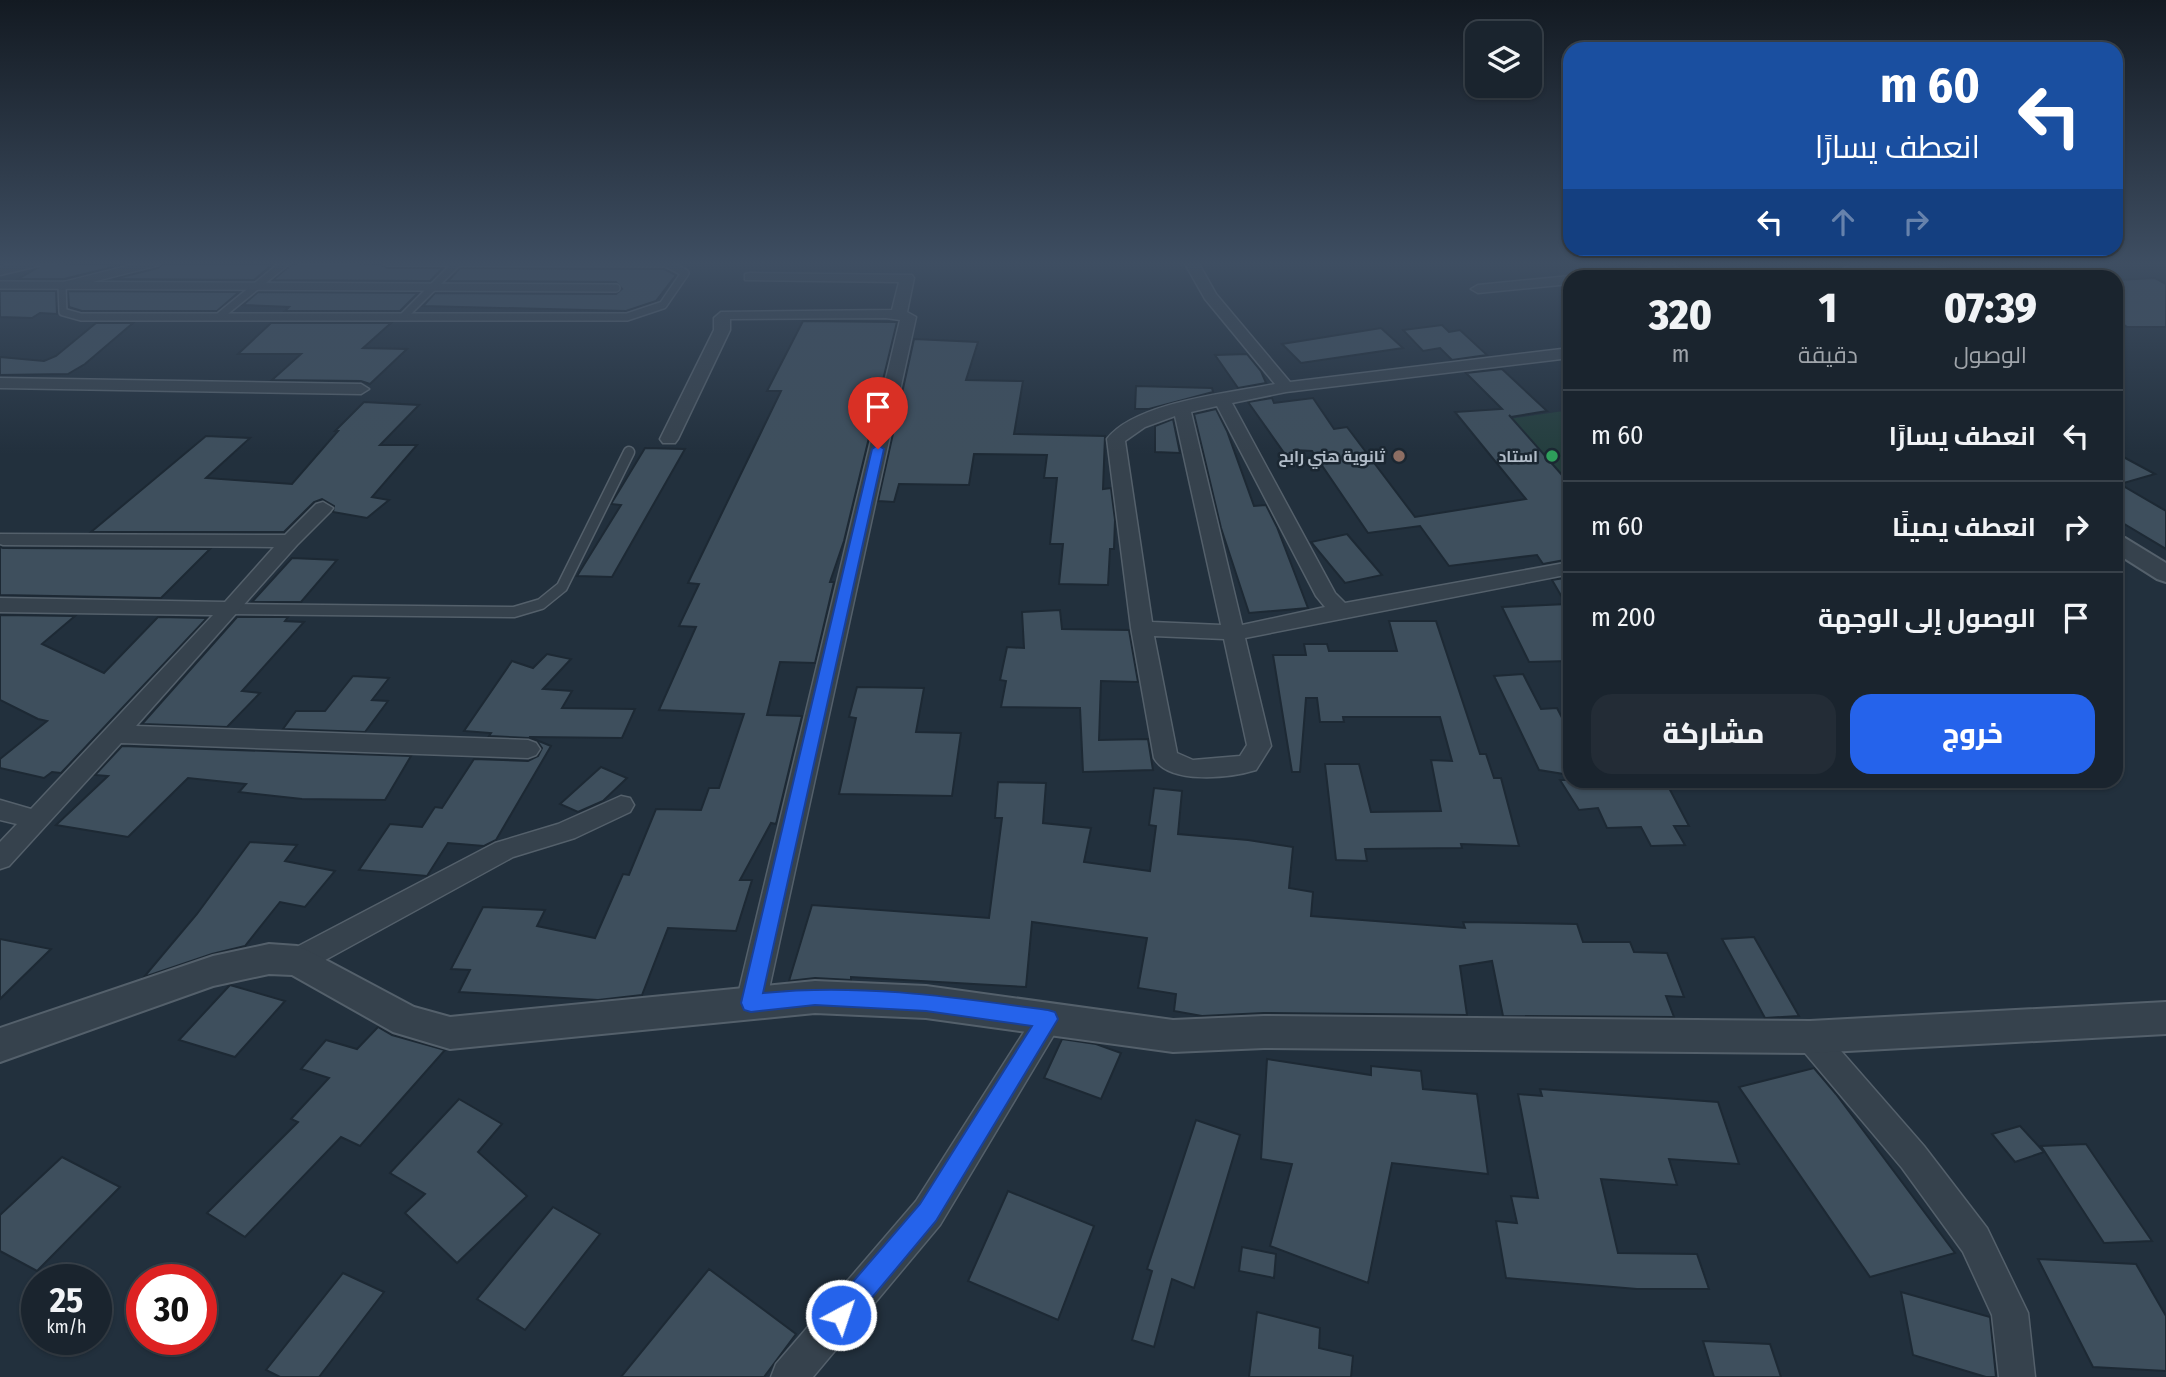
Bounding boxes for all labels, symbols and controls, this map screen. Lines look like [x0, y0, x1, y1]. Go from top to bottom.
map controls [1465, 21, 1542, 98]
button: layers [1465, 21, 1542, 98]
text: 60 m [1880, 56, 1980, 115]
icon: left [2004, 70, 2095, 161]
text: انعطف يسارًا [1815, 128, 1980, 166]
icon: left [1751, 203, 1789, 241]
icon: ahead [1824, 203, 1862, 241]
icon: right [1897, 203, 1935, 241]
text: 1 [1819, 283, 1837, 333]
text: 07:39 [1944, 283, 2037, 333]
text: 320 [1649, 290, 1712, 340]
text: m [1672, 340, 1689, 368]
text: دقيقة [1798, 341, 1858, 369]
text: الوصول [1954, 341, 2027, 369]
pin [848, 377, 908, 449]
icon: arrive [859, 388, 897, 426]
icon: left [2057, 417, 2095, 455]
text: 60 m [1591, 420, 1644, 451]
text: انعطف يسارًا [1889, 421, 2036, 452]
place label: ثانوية هني رابح [1278, 447, 1386, 469]
place label: استاد [1498, 447, 1538, 466]
marker: ثانوية هني رابح [1391, 448, 1407, 464]
marker: استاد [1544, 448, 1560, 464]
icon: right [2057, 508, 2095, 546]
text: 60 m [1591, 511, 1644, 542]
text: انعطف يمينًا [1892, 512, 2036, 543]
icon: arrive [2057, 599, 2095, 637]
text: 200 m [1591, 602, 1656, 633]
text: الوصول إلى الوجهة [1818, 603, 2036, 634]
button: مشاركة [1591, 694, 1836, 774]
button: خروج [1850, 694, 2095, 774]
speed limit sign: 30 [126, 1264, 217, 1355]
position arrow [804, 1278, 878, 1352]
text: 25 [50, 1279, 83, 1321]
text: km/h [46, 1316, 87, 1338]

